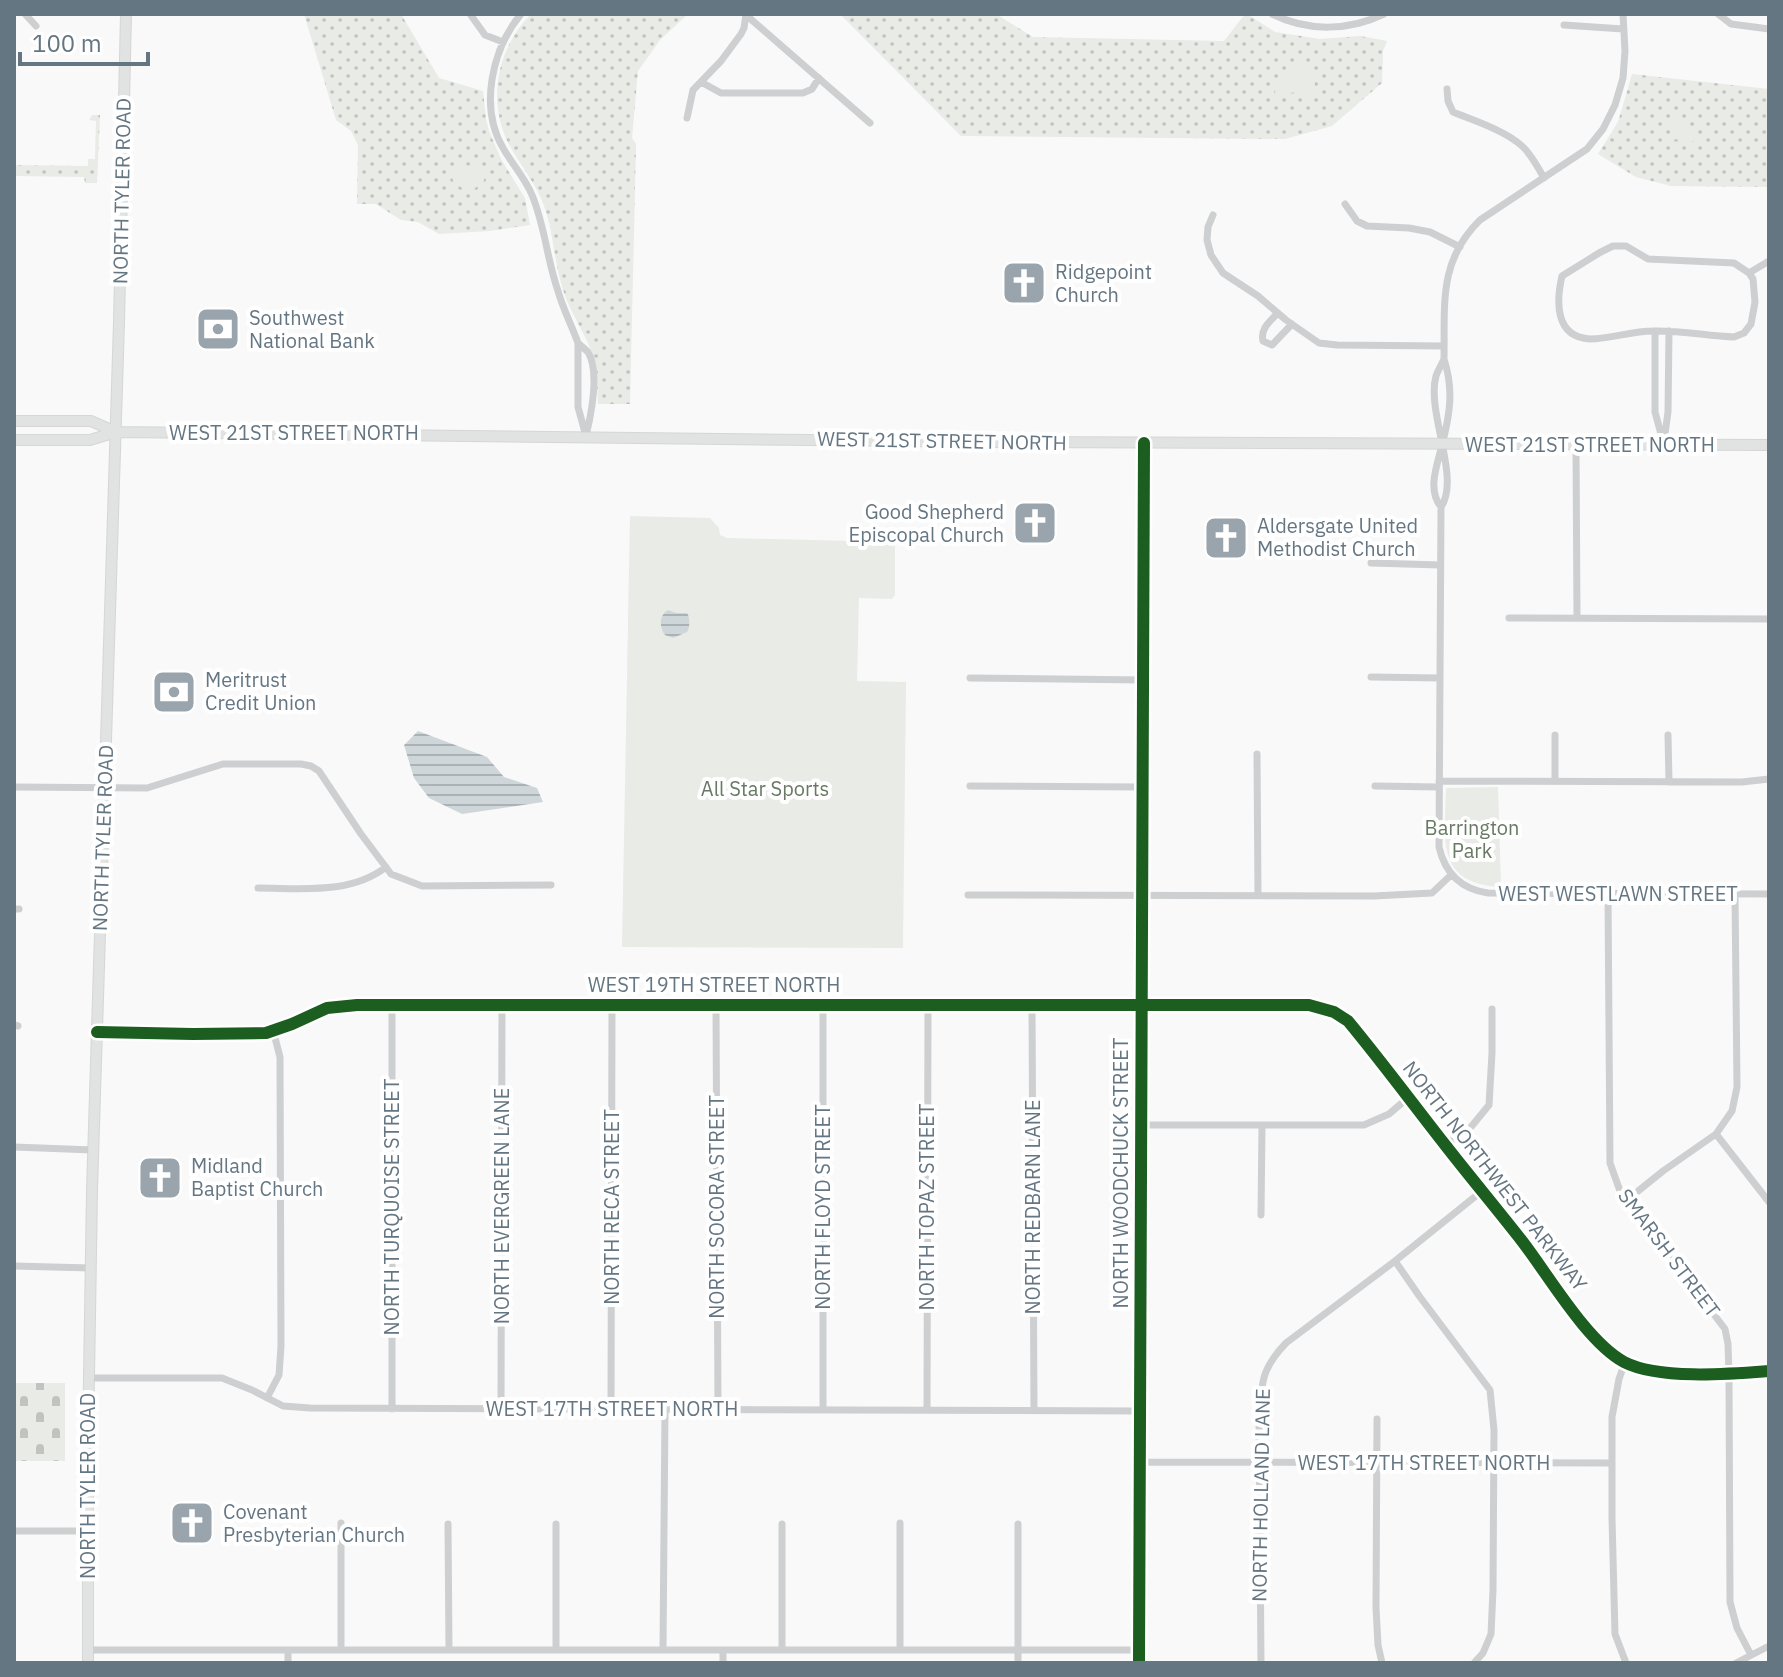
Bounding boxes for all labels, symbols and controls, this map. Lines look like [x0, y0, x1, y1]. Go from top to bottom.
scale bar [20, 16, 148, 66]
text: 100 m [32, 27, 102, 59]
street label: NORTH TYLER ROAD [106, 98, 137, 284]
place label: Ridgepoint Church [1055, 258, 1152, 308]
church icon: Ridgepoint Church [1000, 259, 1048, 307]
place label: Southwest National Bank [249, 304, 375, 354]
bank icon: Southwest National Bank [194, 305, 242, 353]
street label: WEST 21ST STREET NORTH [169, 419, 419, 446]
street label: WEST 21ST STREET NORTH [817, 425, 1067, 456]
street label: WEST 21ST STREET NORTH [1465, 431, 1715, 458]
place label: Good Shepherd Episcopal Church [849, 498, 1004, 548]
church icon: Good Shepherd Episcopal Church [1011, 499, 1059, 547]
place label: Aldersgate United Methodist Church [1257, 512, 1418, 562]
church icon: Aldersgate United Methodist Church [1202, 514, 1250, 562]
place label: Meritrust Credit Union [205, 666, 316, 716]
bank icon: Meritrust Credit Union [150, 668, 198, 716]
street label: NORTH TYLER ROAD [86, 744, 119, 932]
park label: All Star Sports [701, 775, 829, 802]
park label: Barrington Park [1425, 814, 1519, 864]
street label: WEST WESTLAWN STREET [1498, 880, 1738, 907]
street label: WEST 19TH STREET NORTH [588, 971, 840, 998]
street label: NORTH WOODCHUCK STREET [1107, 1038, 1134, 1308]
street label: NORTH NORTHWEST PARKWAY [1397, 1055, 1594, 1296]
street label: NORTH TURQUOISE STREET [378, 1079, 405, 1335]
street label: NORTH EVERGREEN LANE [488, 1088, 515, 1324]
street label: NORTH SOCORA STREET [703, 1095, 730, 1319]
street label: NORTH REDBARN LANE [1019, 1099, 1046, 1315]
street label: NORTH FLOYD STREET [809, 1104, 836, 1310]
street label: NORTH TOPAZ STREET [913, 1104, 940, 1310]
street label: NORTH RECA STREET [598, 1109, 625, 1305]
place label: Midland Baptist Church [191, 1152, 323, 1202]
church icon: Midland Baptist Church [136, 1154, 184, 1202]
street label: SMARSH STREET [1612, 1183, 1727, 1322]
street label: NORTH HOLLAND LANE [1245, 1388, 1276, 1602]
street label: NORTH TYLER ROAD [74, 1393, 101, 1579]
street label: WEST 17TH STREET NORTH [486, 1395, 738, 1422]
street label: WEST 17TH STREET NORTH [1298, 1449, 1550, 1476]
place label: Covenant Presbyterian Church [223, 1498, 405, 1548]
church icon: Covenant Presbyterian Church [168, 1499, 216, 1547]

